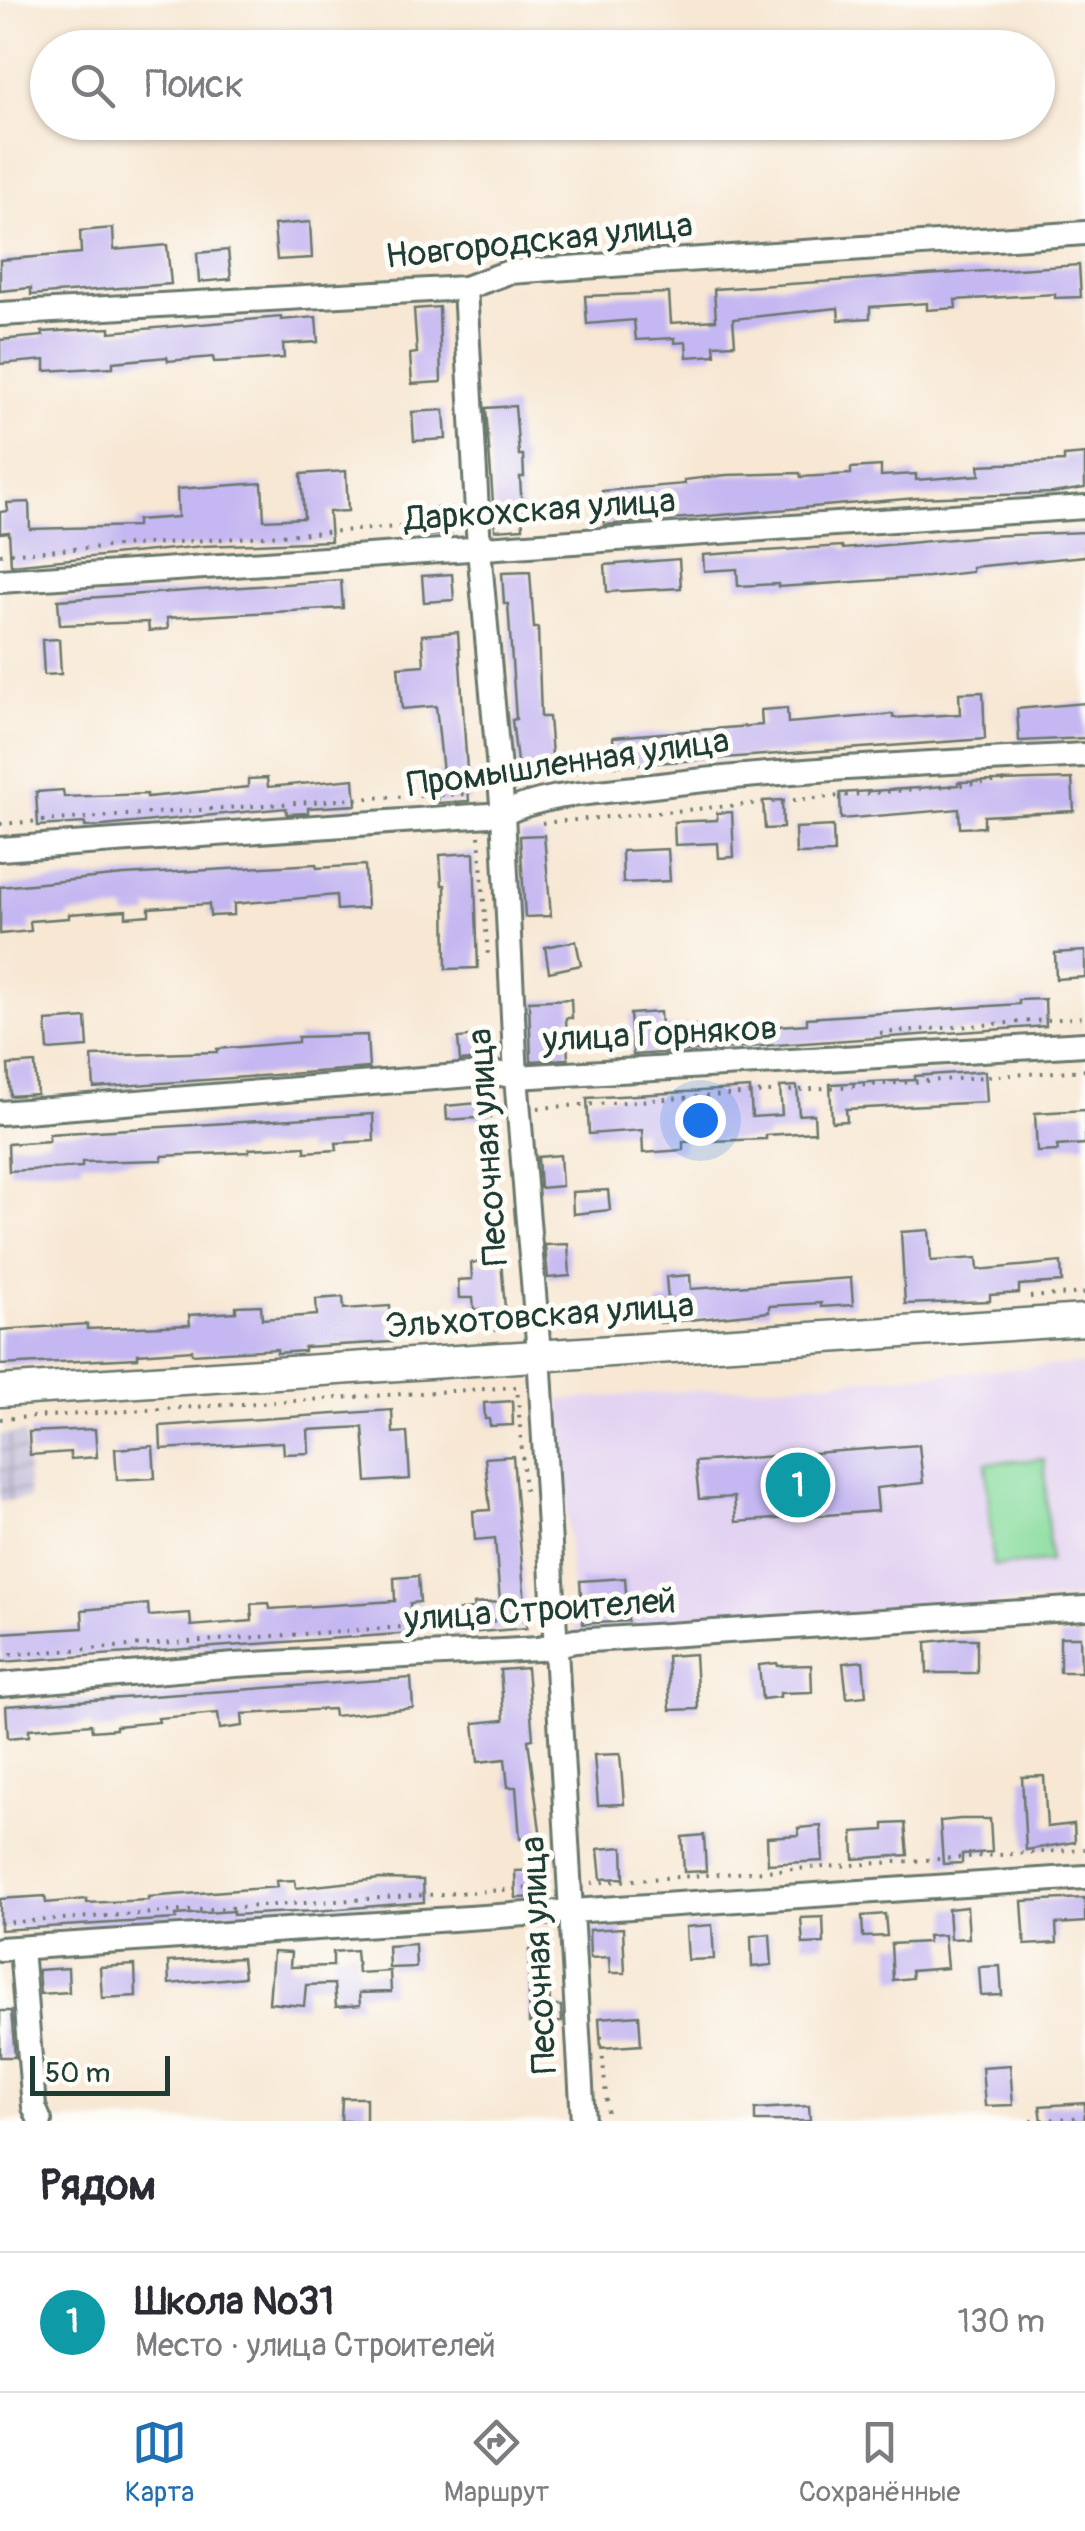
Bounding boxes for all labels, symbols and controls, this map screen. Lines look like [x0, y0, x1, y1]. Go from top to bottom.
search box [30, 30, 1055, 140]
icon: search [65, 58, 120, 113]
text: Поиск [145, 61, 244, 109]
street label: Новгородская улица [383, 203, 695, 279]
street label: Даркохская улица [401, 479, 677, 542]
street label: Промышленная улица [404, 719, 732, 807]
street label: улица Горняков [541, 1006, 778, 1062]
street label: Песочная улица [458, 1027, 518, 1267]
your location [675, 1095, 726, 1146]
street label: Эльхотовская улица [385, 1283, 695, 1349]
pin: 1 [766, 1448, 830, 1522]
street label: улица Строителей [402, 1579, 677, 1642]
street label: Песочная улица [511, 1835, 567, 2075]
scale bar [30, 2051, 170, 2096]
text: 50 m [45, 2056, 110, 2091]
text: Рядом [40, 2160, 156, 2212]
text: Школа №31 [135, 2278, 334, 2326]
text: 1 [66, 2302, 79, 2342]
text: 130 m [957, 2302, 1045, 2342]
text: Место · улица Строителей [135, 2326, 496, 2366]
tab: Карта [125, 2415, 194, 2510]
tab: Маршрут [444, 2415, 549, 2510]
tab: Сохранённые [799, 2415, 960, 2510]

